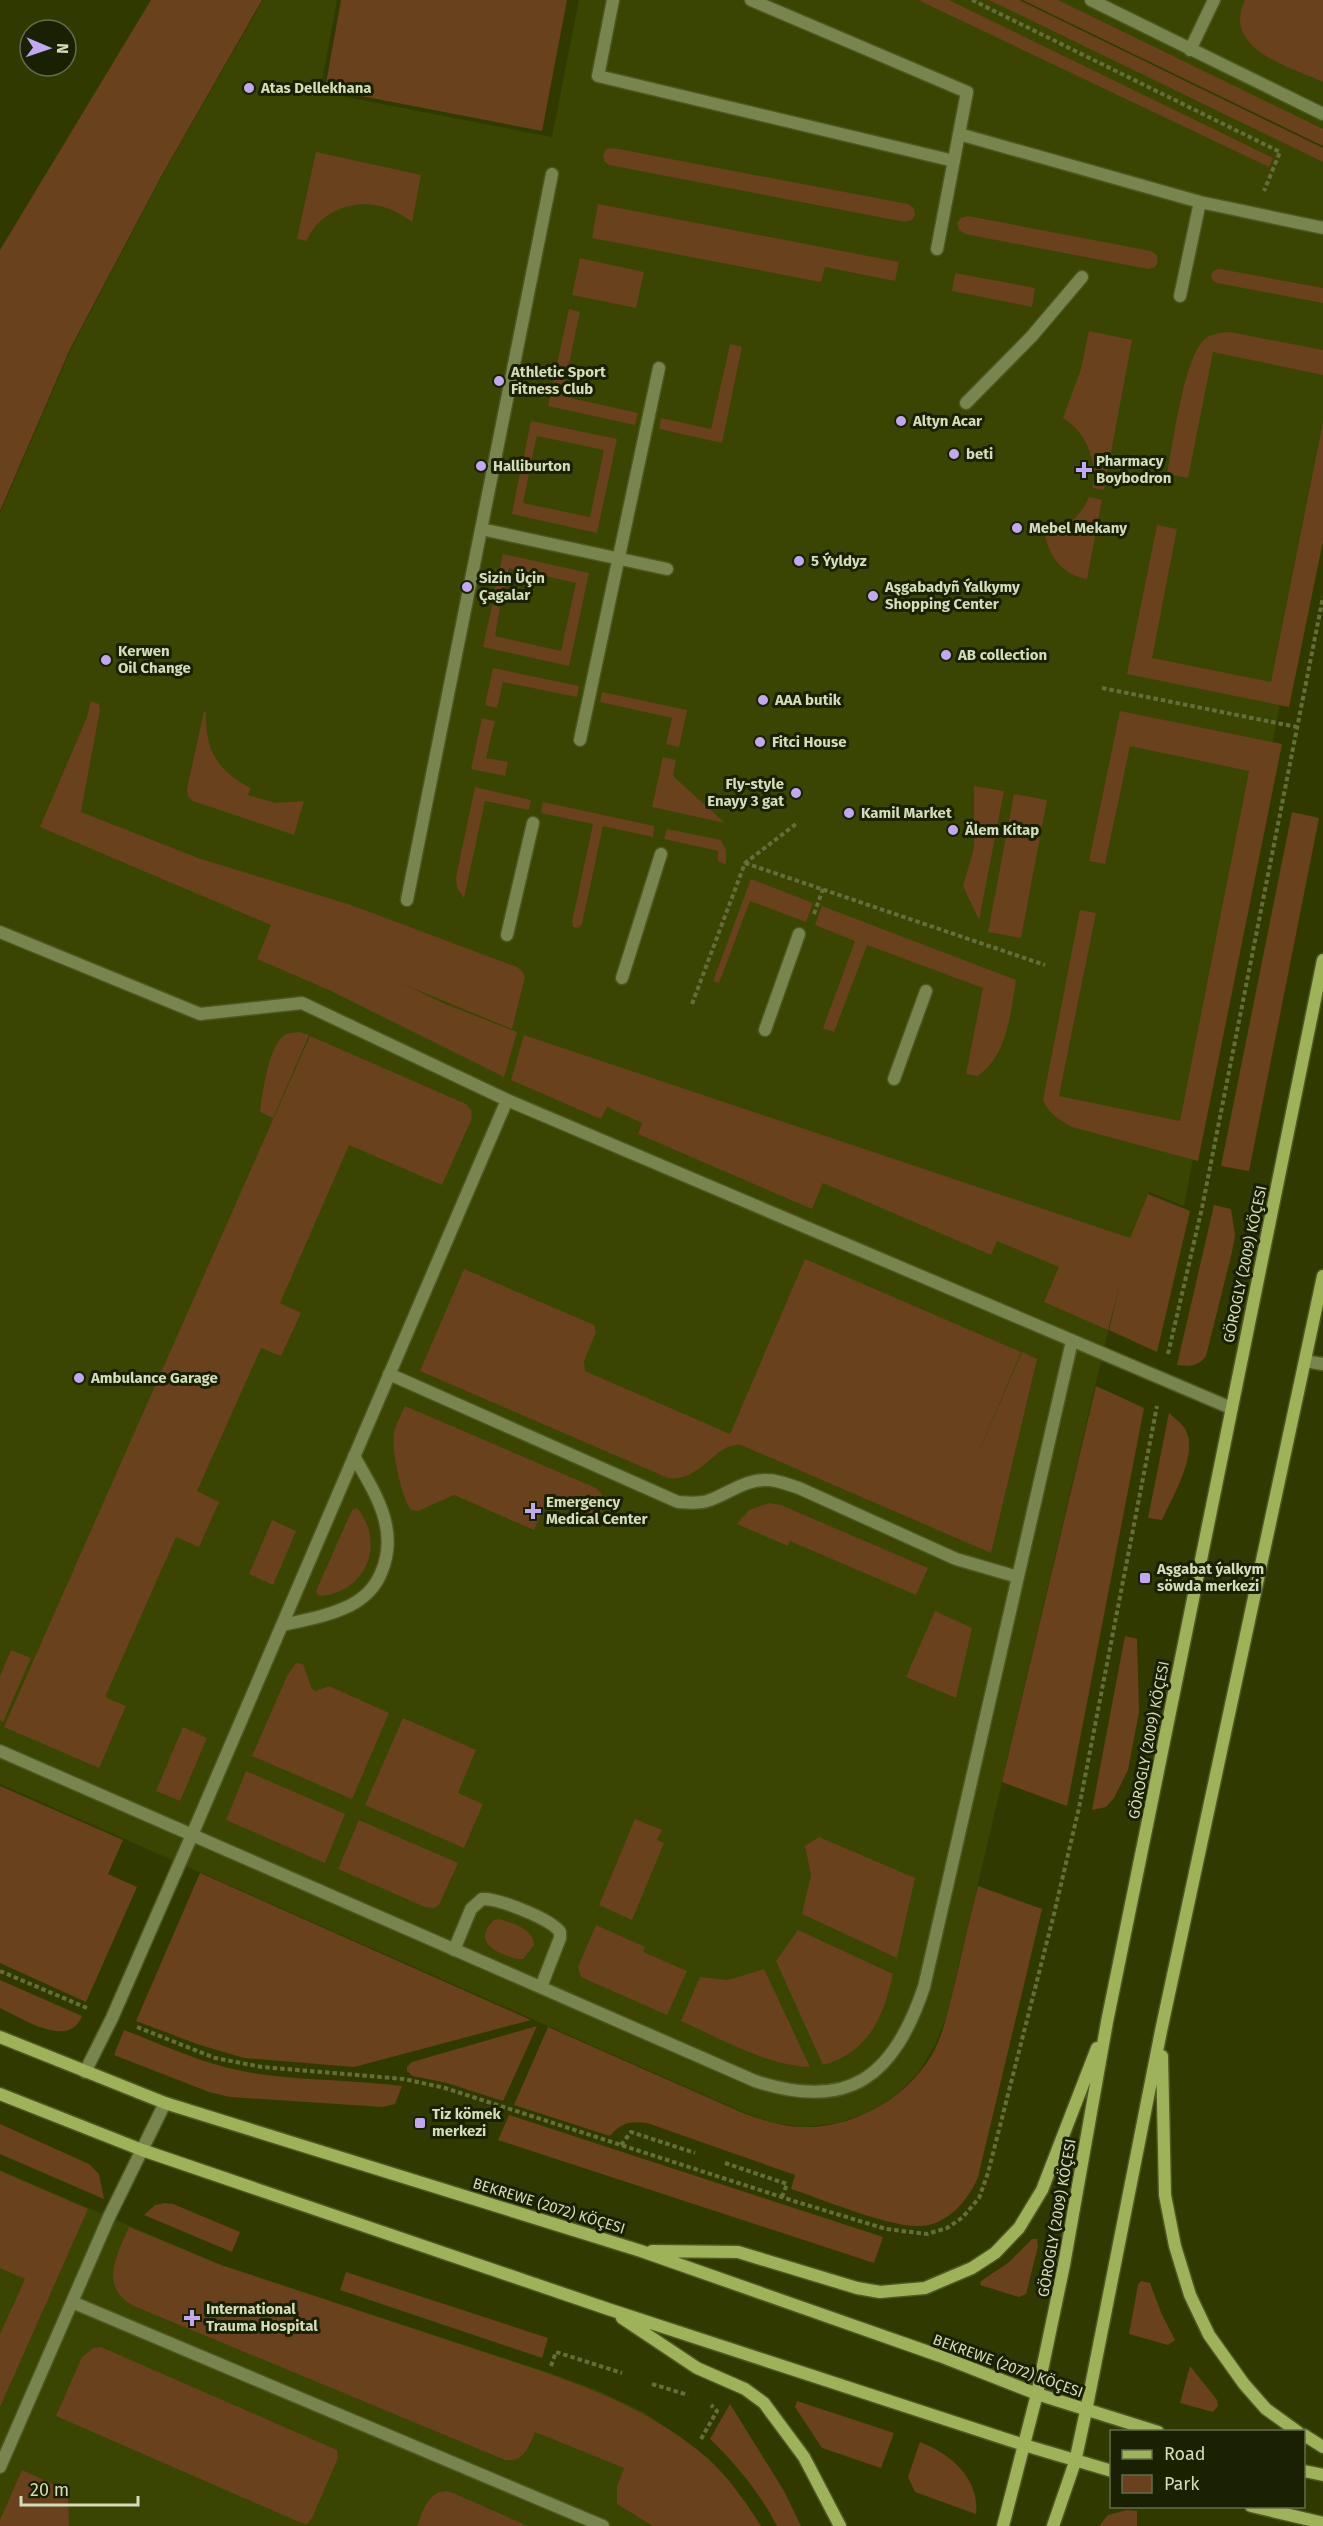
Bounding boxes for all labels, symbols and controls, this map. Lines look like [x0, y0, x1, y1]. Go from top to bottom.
north arrow [18, 18, 78, 78]
text: N [53, 43, 72, 54]
place label: Atas Dellekhana [260, 79, 372, 97]
marker: Atas Dellekhana [242, 81, 256, 95]
place label: Athletic Sport Fitness Club [510, 363, 606, 398]
marker: Athletic Sport Fitness Club [492, 374, 506, 388]
place label: Altyn Acar [912, 412, 983, 430]
marker: Altyn Acar [894, 414, 908, 428]
place label: beti [966, 445, 993, 463]
marker: beti [947, 447, 961, 461]
place label: Pharmacy Boybodron [1096, 452, 1171, 487]
place label: Halliburton [493, 457, 571, 475]
marker: Halliburton [474, 459, 488, 473]
marker: Pharmacy Boybodron [1077, 463, 1091, 477]
place label: Mebel Mekany [1029, 519, 1127, 537]
marker: Mebel Mekany [1010, 521, 1024, 535]
place label: 5 Ýyldyz [811, 552, 867, 570]
marker: 5 Ýyldyz [792, 554, 806, 568]
place label: Sizin Üçin Çagalar [479, 569, 545, 605]
place label: Aşgabadyñ Ýalkymy Shopping Center [884, 578, 1020, 613]
marker: Sizin Üçin Çagalar [460, 580, 474, 594]
marker: Aşgabadyñ Ýalkymy Shopping Center [866, 589, 880, 603]
place label: Kerwen Oil Change [118, 642, 191, 677]
place label: AB collection [957, 646, 1047, 664]
marker: AB collection [939, 648, 953, 662]
marker: Kerwen Oil Change [99, 653, 113, 667]
place label: AAA butik [774, 691, 842, 709]
marker: AAA butik [756, 693, 770, 707]
place label: Fitci House [772, 733, 846, 751]
marker: Fitci House [753, 735, 767, 749]
place label: Fly-style Enayy 3 gat [707, 775, 784, 810]
marker: Fly-style Enayy 3 gat [789, 786, 803, 800]
place label: Kamil Market [861, 804, 952, 822]
marker: Kamil Market [842, 806, 856, 820]
place label: Älem Kitap [964, 821, 1039, 839]
marker: Älem Kitap [946, 823, 960, 837]
street label: GÖROGLY (2009) KÖÇESI [1220, 1184, 1270, 1344]
place label: Ambulance Garage [90, 1369, 218, 1387]
marker: Ambulance Garage [72, 1371, 86, 1385]
place label: Emergency Medical Center [546, 1493, 648, 1528]
marker: Emergency Medical Center [524, 1502, 542, 1520]
place label: Aşgabat ýalkym söwda merkezi [1156, 1560, 1264, 1595]
marker: Aşgabat ýalkym söwda merkezi [1138, 1571, 1152, 1585]
street label: GÖROGLY (2009) KÖÇESI [1125, 1660, 1173, 1820]
place label: Tiz kömek merkezi [432, 2105, 502, 2140]
marker: Tiz kömek merkezi [413, 2116, 427, 2130]
street label: GÖROGLY (2009) KÖÇESI [1034, 2137, 1080, 2299]
street label: BEKREWE (2072) KÖÇESI [471, 2174, 627, 2238]
place label: International Trauma Hospital [206, 2300, 318, 2335]
marker: International Trauma Hospital [183, 2309, 201, 2327]
street label: BEKREWE (2072) KÖÇESI [930, 2330, 1086, 2402]
legend [1110, 2430, 1305, 2508]
text: Road [1164, 2443, 1206, 2465]
scale bar [21, 2469, 138, 2507]
text: Park [1164, 2473, 1200, 2495]
text: 20 m [30, 2479, 69, 2501]

